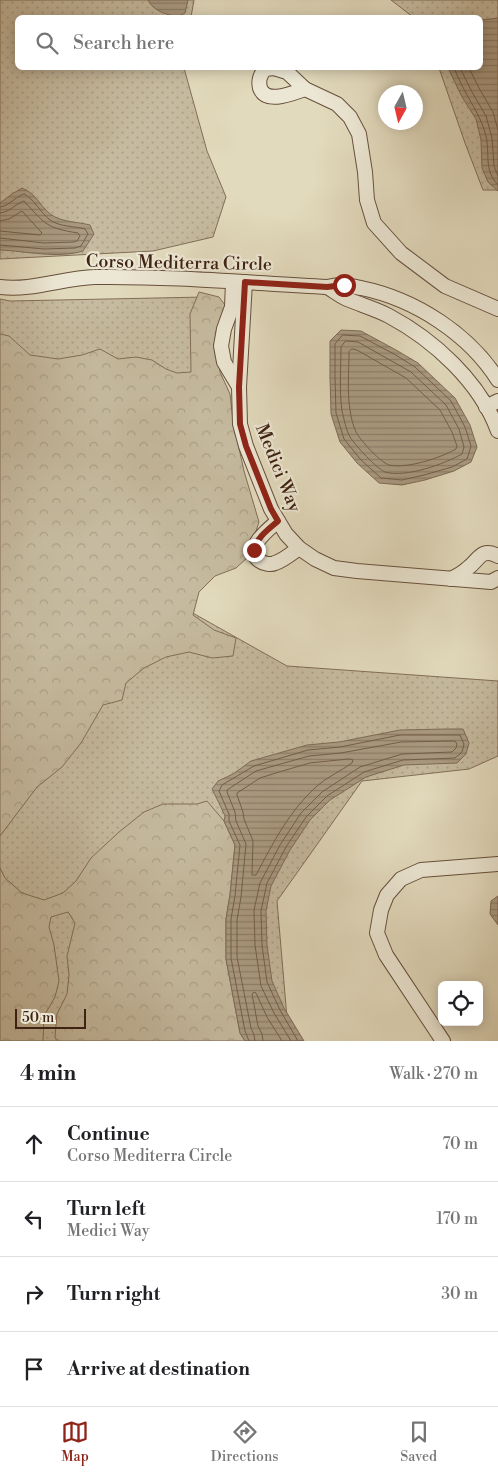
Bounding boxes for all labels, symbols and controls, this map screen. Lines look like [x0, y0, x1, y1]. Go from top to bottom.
search box [15, 15, 483, 70]
icon: search [33, 29, 61, 57]
text: Search here [73, 31, 174, 55]
north arrow [378, 85, 423, 130]
street label: Corso Mediterra Circle [86, 250, 272, 276]
route start [333, 274, 356, 297]
street label: Medici Way [250, 421, 306, 516]
route end [243, 539, 266, 562]
map controls [438, 981, 483, 1026]
button: locate [438, 981, 483, 1026]
scale bar [15, 1006, 86, 1029]
text: 50 m [22, 1009, 54, 1027]
text: 4 min [20, 1061, 76, 1087]
text: Walk · 270 m [389, 1064, 478, 1084]
text: Continue [67, 1122, 150, 1146]
icon: ahead [20, 1130, 48, 1158]
text: 70 m [442, 1134, 478, 1154]
text: Corso Mediterra Circle [67, 1146, 232, 1166]
text: Turn left [67, 1197, 146, 1221]
icon: left [20, 1205, 48, 1233]
text: 170 m [436, 1209, 478, 1229]
text: Medici Way [67, 1221, 149, 1241]
icon: right [20, 1280, 48, 1308]
text: Turn right [67, 1282, 160, 1306]
text: 30 m [441, 1284, 478, 1304]
icon: arrive [20, 1355, 48, 1383]
text: Arrive at destination [67, 1357, 250, 1381]
tab: Map [61, 1418, 89, 1466]
tab: Directions [211, 1418, 278, 1466]
tab: Saved [400, 1418, 437, 1466]

